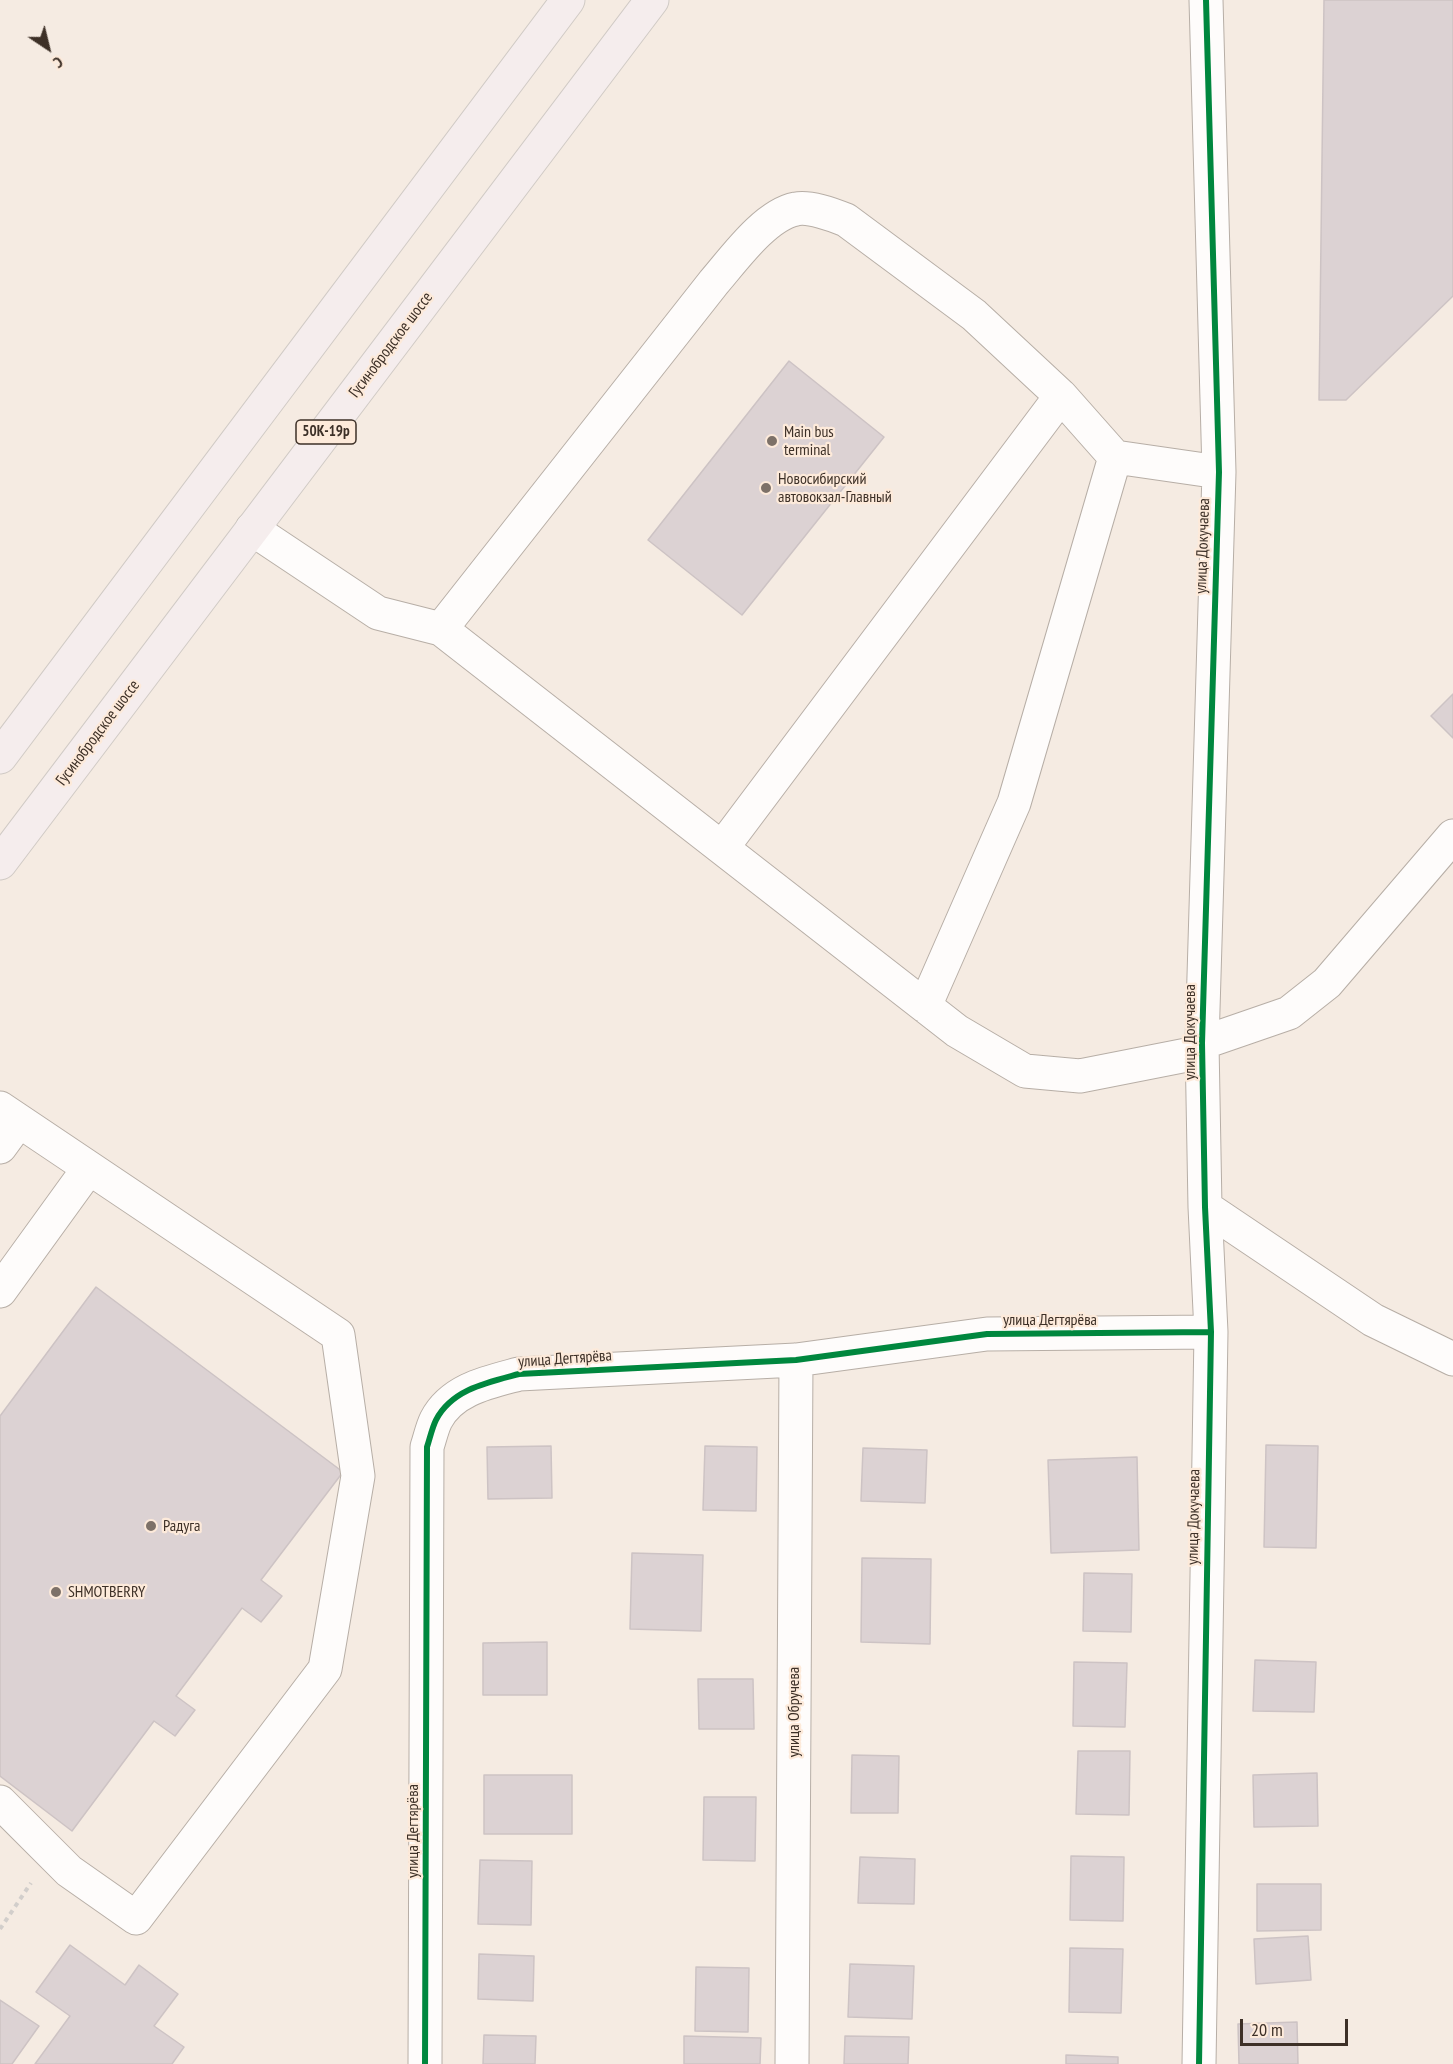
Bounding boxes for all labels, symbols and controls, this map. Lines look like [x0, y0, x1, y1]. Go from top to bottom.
north arrow [18, 18, 78, 78]
text: С [50, 52, 67, 73]
street label: Гусинобродское шоссе [345, 288, 437, 402]
road number: 50К-19р [296, 420, 356, 444]
place label: Main bus terminal [784, 422, 834, 460]
marker: Main bus terminal [765, 434, 779, 448]
place label: Новосибирский автовокзал-Главный [778, 469, 892, 507]
marker: Новосибирский автовокзал-Главный [759, 481, 773, 495]
street label: улица Докучаева [1192, 498, 1214, 594]
street label: Гусинобродское шоссе [52, 676, 144, 790]
street label: улица Докучаева [1180, 984, 1200, 1080]
street label: улица Дегтярёва [1003, 1310, 1097, 1330]
street label: улица Дегтярёва [517, 1346, 613, 1372]
street label: улица Докучаева [1184, 1469, 1204, 1565]
place label: Радуга [163, 1516, 200, 1536]
marker: Радуга [144, 1519, 158, 1533]
place label: SHMOTBERRY [68, 1582, 145, 1602]
marker: SHMOTBERRY [49, 1585, 63, 1599]
street label: улица Обручева [784, 1667, 804, 1757]
street label: улица Дегтярёва [403, 1784, 423, 1878]
scale bar [1243, 2007, 1351, 2045]
text: 20 m [1251, 2018, 1283, 2041]

